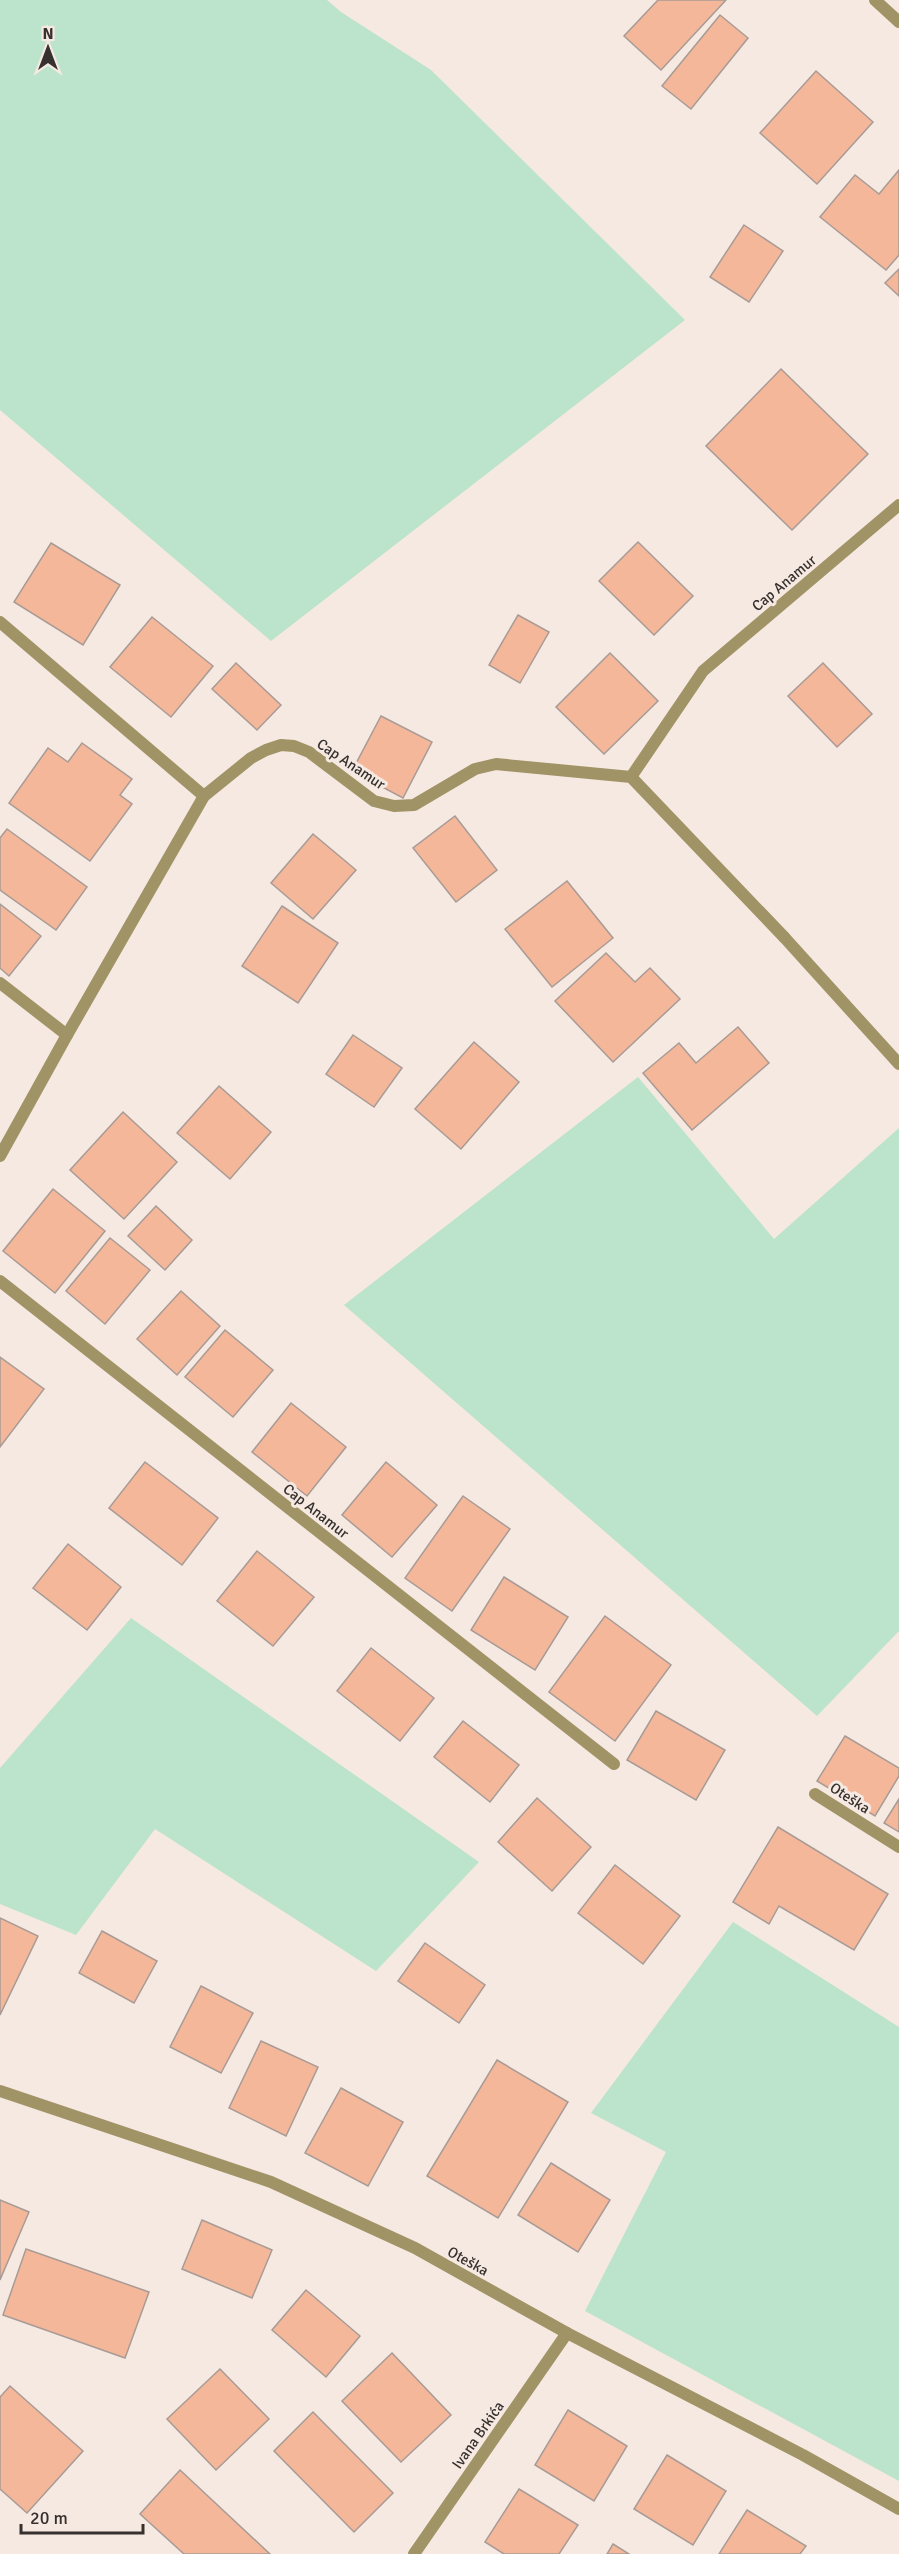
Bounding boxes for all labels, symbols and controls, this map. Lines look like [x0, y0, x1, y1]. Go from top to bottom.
north arrow [18, 18, 78, 78]
text: N [42, 24, 54, 44]
street label: Cap Anamur [748, 551, 820, 615]
street label: Cap Anamur [313, 735, 389, 794]
street label: Cap Anamur [280, 1480, 353, 1543]
street label: Oteška [827, 1778, 873, 1818]
street label: Oteška [444, 2242, 492, 2280]
street label: Ivana Brkića [448, 2398, 508, 2472]
scale bar [21, 2497, 142, 2535]
text: 20 m [30, 2507, 68, 2529]

